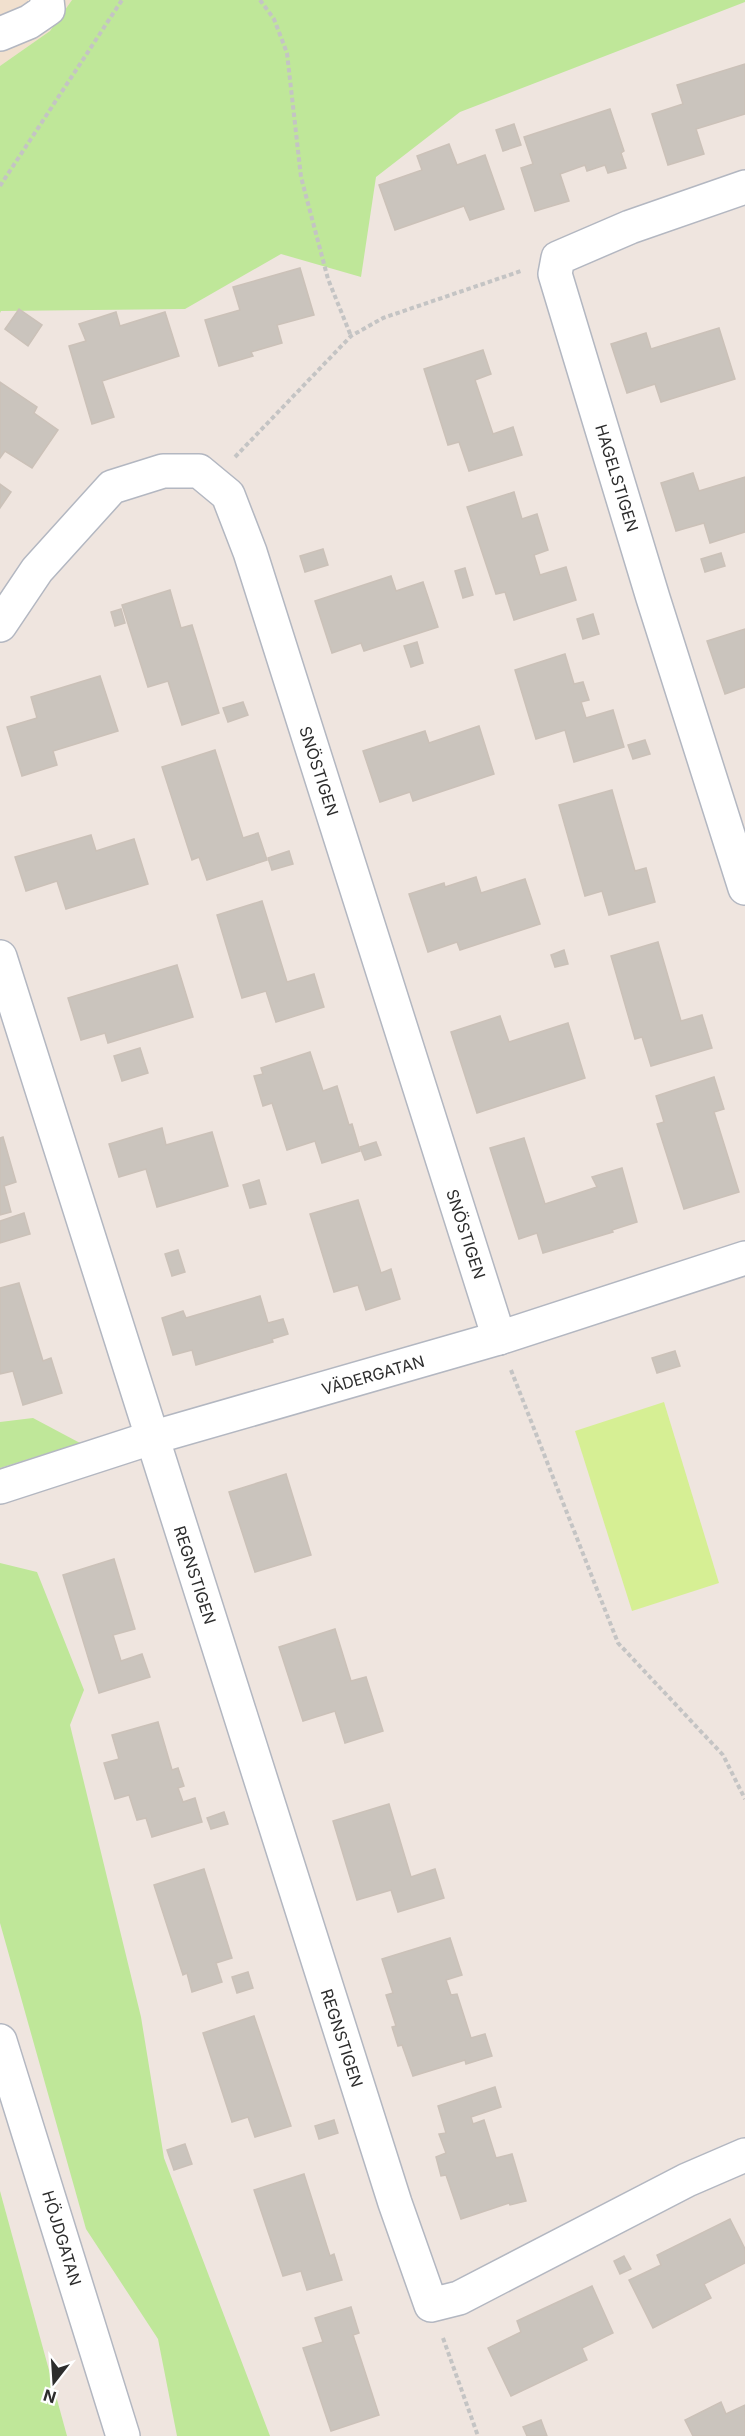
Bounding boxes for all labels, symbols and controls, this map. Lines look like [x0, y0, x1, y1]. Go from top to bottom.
street label: HAGELSTIGEN [591, 422, 643, 534]
street label: SNÖSTIGEN [295, 724, 343, 818]
street label: SNÖSTIGEN [442, 1187, 490, 1281]
street label: VÄDERGATAN [319, 1351, 427, 1399]
street label: REGNSTIGEN [170, 1523, 220, 1627]
street label: REGNSTIGEN [317, 1986, 367, 2090]
street label: HÖJDGATAN [38, 2188, 86, 2288]
north arrow [24, 2352, 84, 2412]
text: N [41, 2385, 58, 2408]

